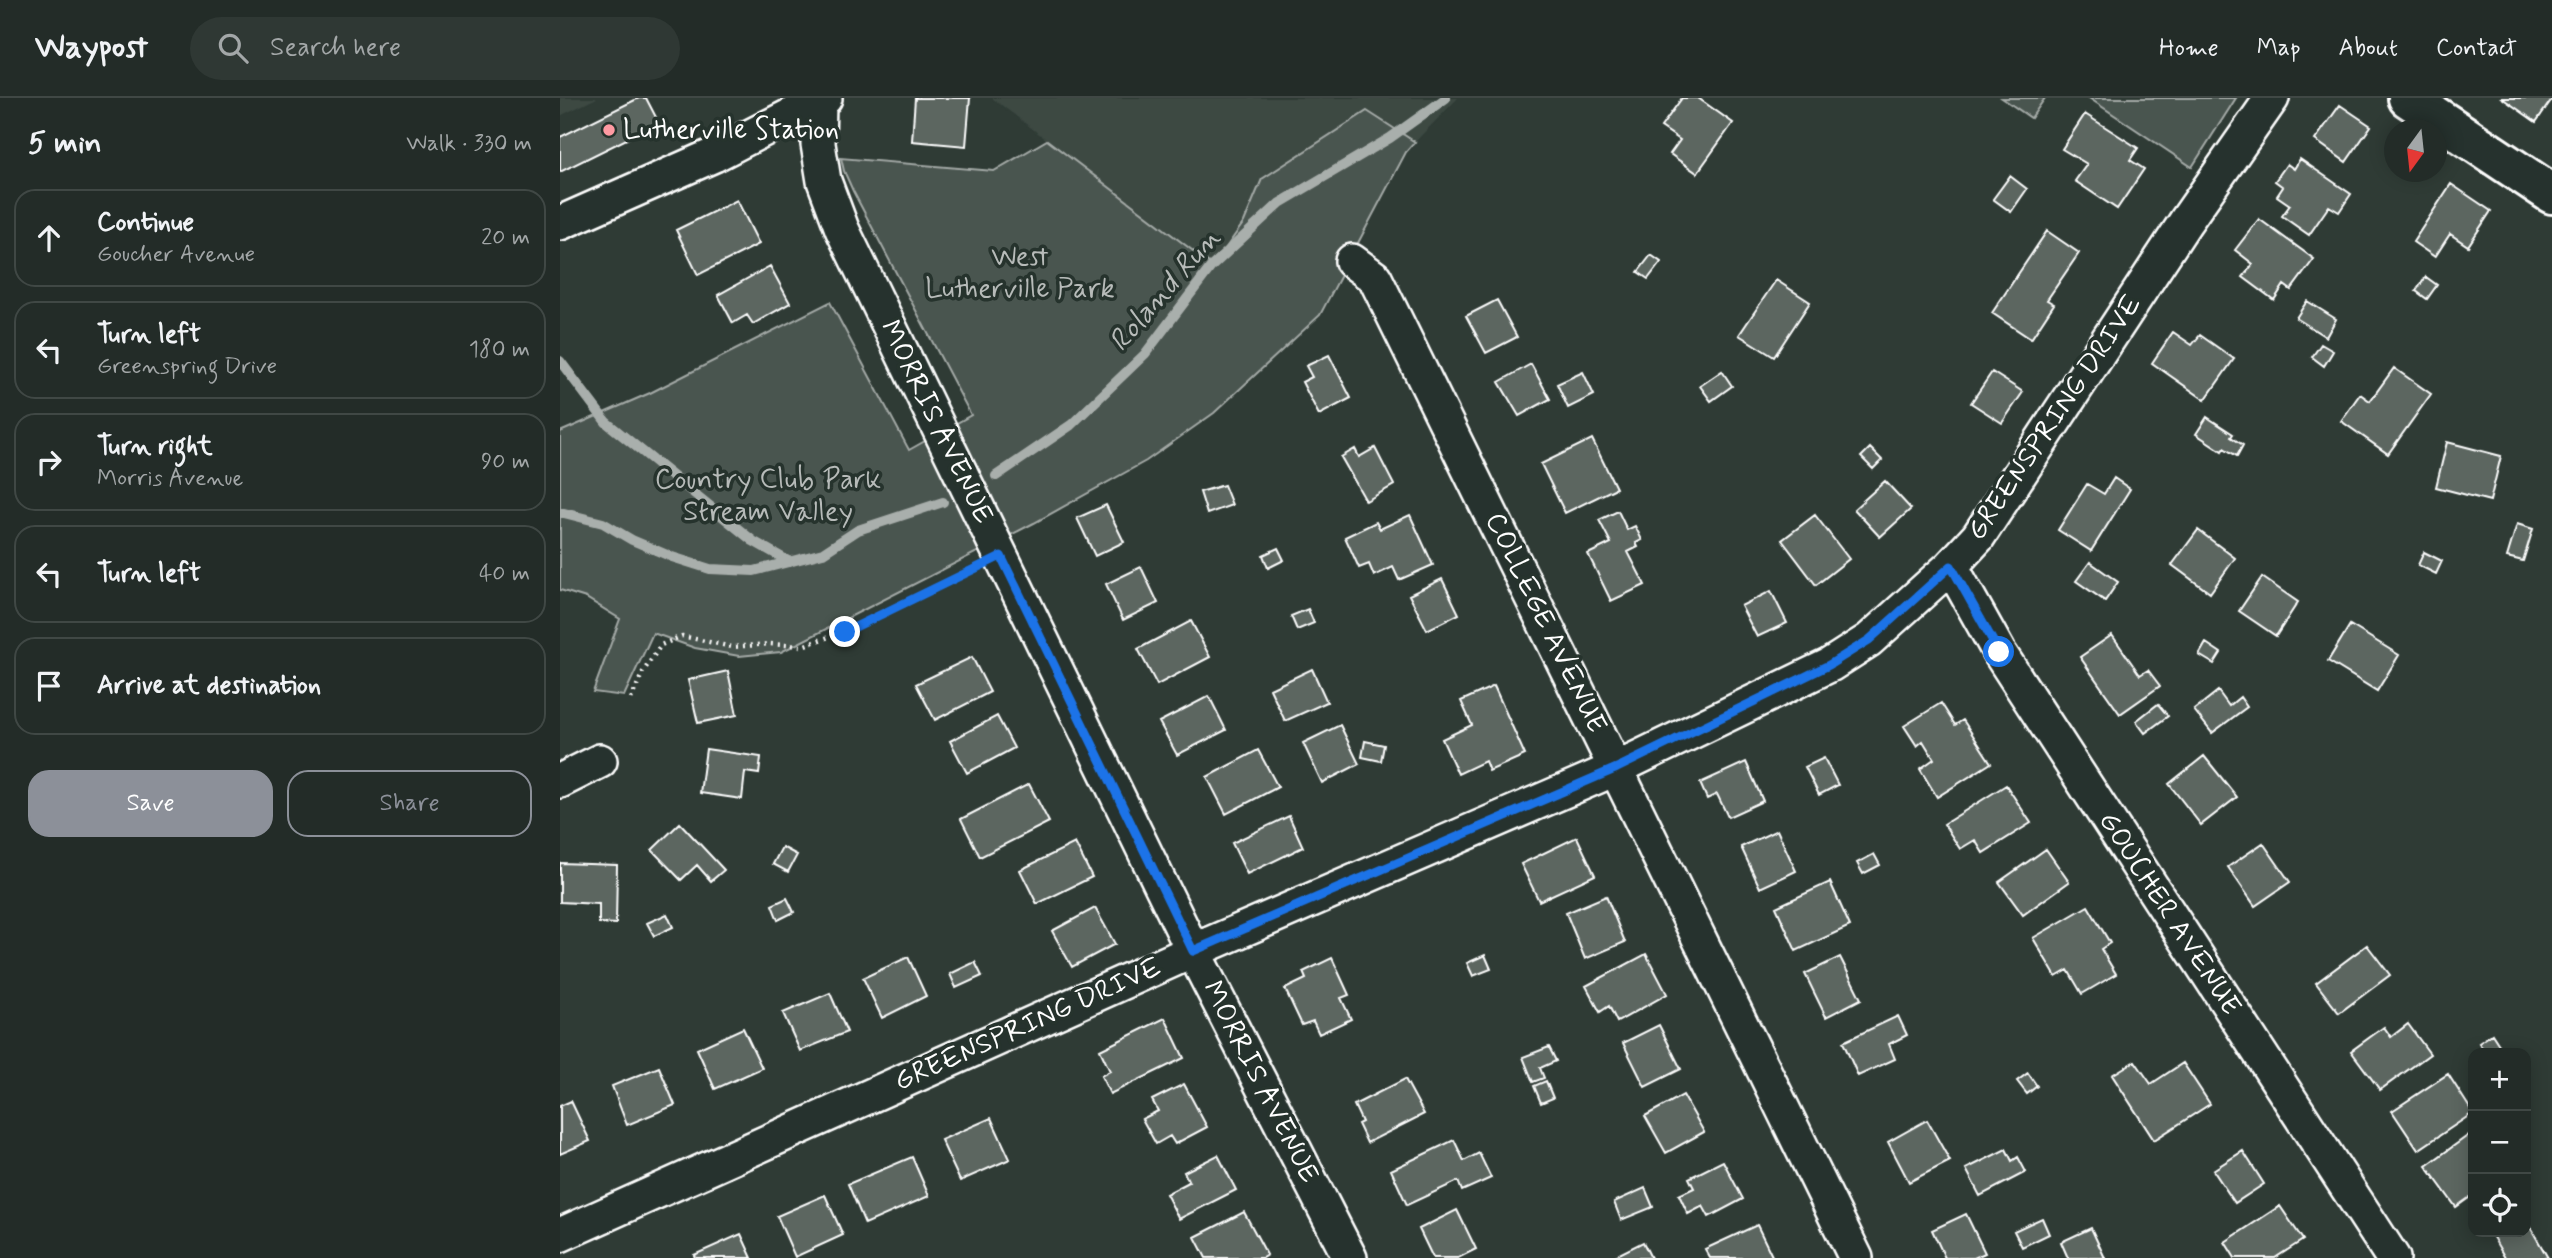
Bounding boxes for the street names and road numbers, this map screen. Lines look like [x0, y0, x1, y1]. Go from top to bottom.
street label: GREENSPRING DRIVE [1959, 288, 2151, 548]
street label: MORRIS AVENUE [871, 314, 1001, 530]
street label: COLLEGE AVENUE [1476, 506, 1614, 740]
street label: GOUCHER AVENUE [2089, 805, 2249, 1023]
street label: GREENSPRING DRIVE [889, 949, 1167, 1101]
street label: MORRIS AVENUE [1193, 975, 1327, 1189]

